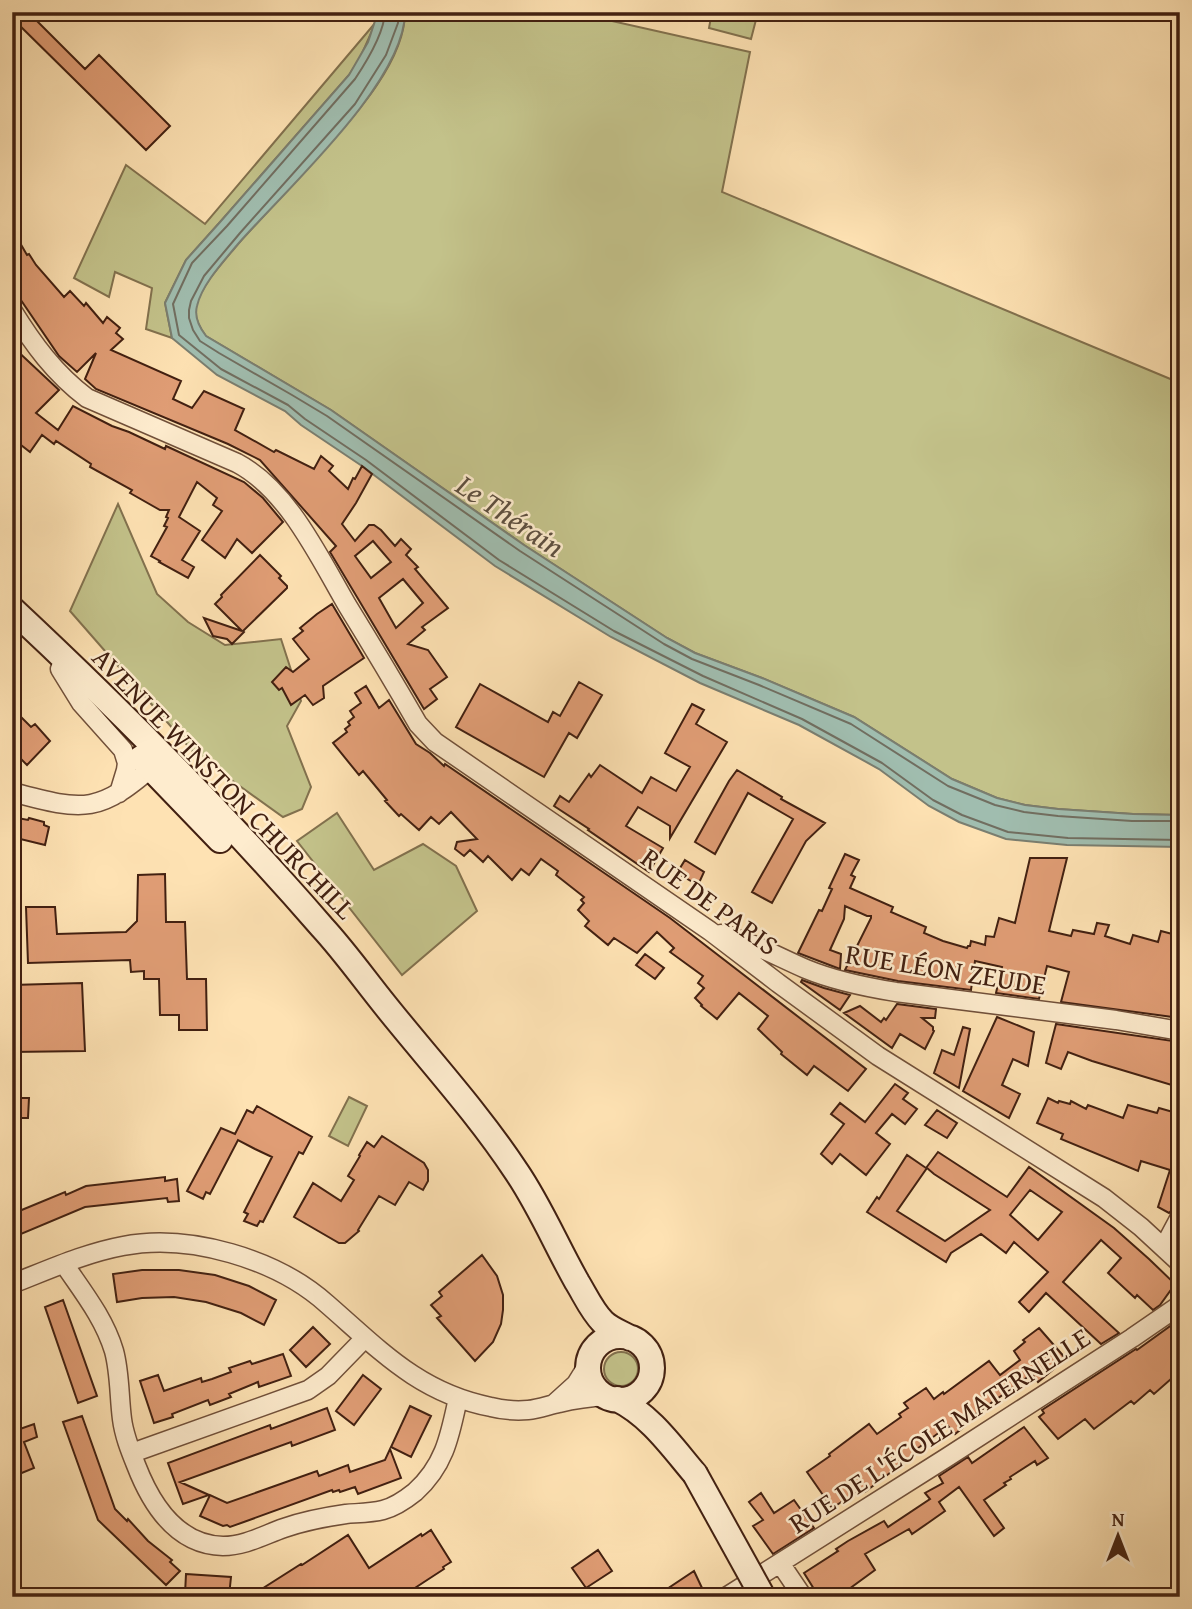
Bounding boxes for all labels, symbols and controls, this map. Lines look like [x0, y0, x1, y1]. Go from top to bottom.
water label: Le Thérain [447, 462, 573, 568]
street label: AVENUE WINSTON CHURCHILL [83, 637, 366, 928]
street label: RUE DE PARIS [633, 837, 787, 965]
street label: RUE LÉON ZEUDE [843, 932, 1049, 1005]
street label: RUE DE L'ÉCOLE MATERNELLE [780, 1317, 1097, 1543]
north arrow [1084, 1500, 1154, 1570]
text: N [1112, 1505, 1125, 1533]

